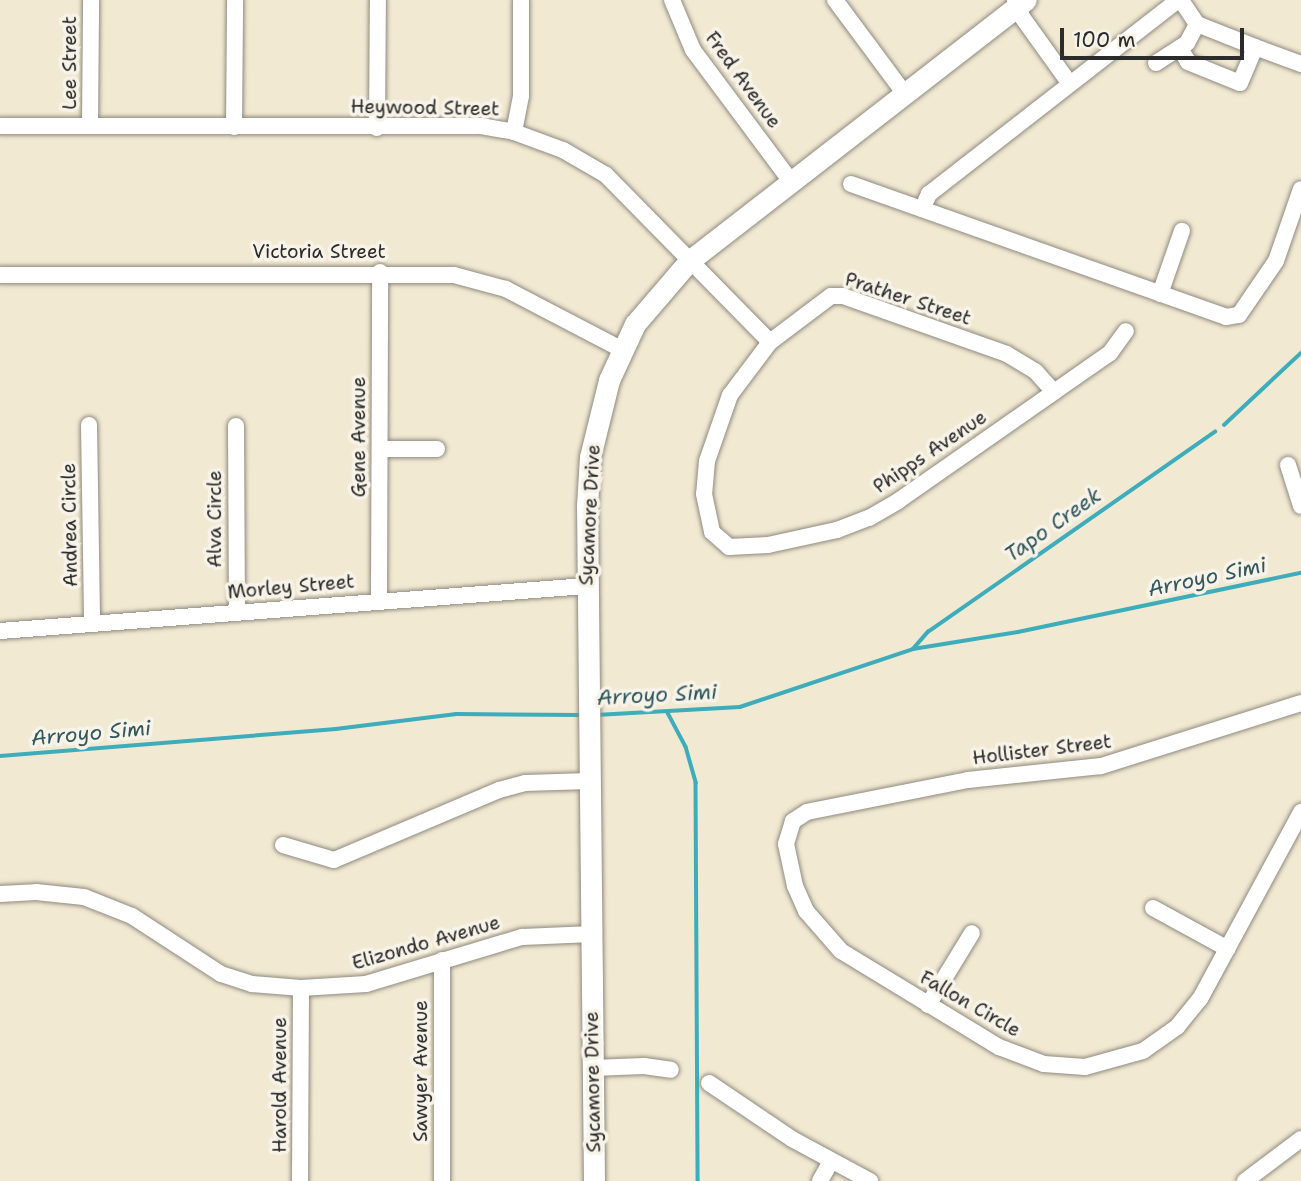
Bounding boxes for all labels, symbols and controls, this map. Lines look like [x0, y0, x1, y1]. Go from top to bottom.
scale bar [1063, 14, 1247, 58]
street label: Lee Street [59, 16, 81, 110]
text: 100 m [1073, 26, 1136, 54]
street label: Fred Avenue [700, 27, 786, 133]
street label: Heywood Street [350, 95, 500, 121]
street label: Victoria Street [252, 241, 386, 263]
street label: Prather Street [842, 268, 974, 330]
street label: Gene Avenue [348, 377, 370, 497]
street label: Phipps Avenue [869, 406, 991, 498]
street label: Sycamore Drive [575, 444, 605, 586]
street label: Andrea Circle [58, 463, 82, 587]
street label: Alva Circle [204, 470, 226, 568]
water label: Tapo Creek [1000, 482, 1106, 568]
water label: Arroyo Simi [1146, 552, 1268, 602]
street label: Morley Street [227, 570, 355, 604]
water label: Arroyo Simi [596, 679, 718, 711]
water label: Arroyo Simi [30, 715, 152, 751]
street label: Hollister Street [971, 730, 1113, 770]
street label: Elizondo Avenue [349, 911, 503, 975]
street label: Fallon Circle [916, 966, 1024, 1042]
street label: Sawyer Avenue [410, 1000, 432, 1142]
street label: Sycamore Drive [580, 1011, 606, 1153]
street label: Harold Avenue [269, 1017, 291, 1153]

